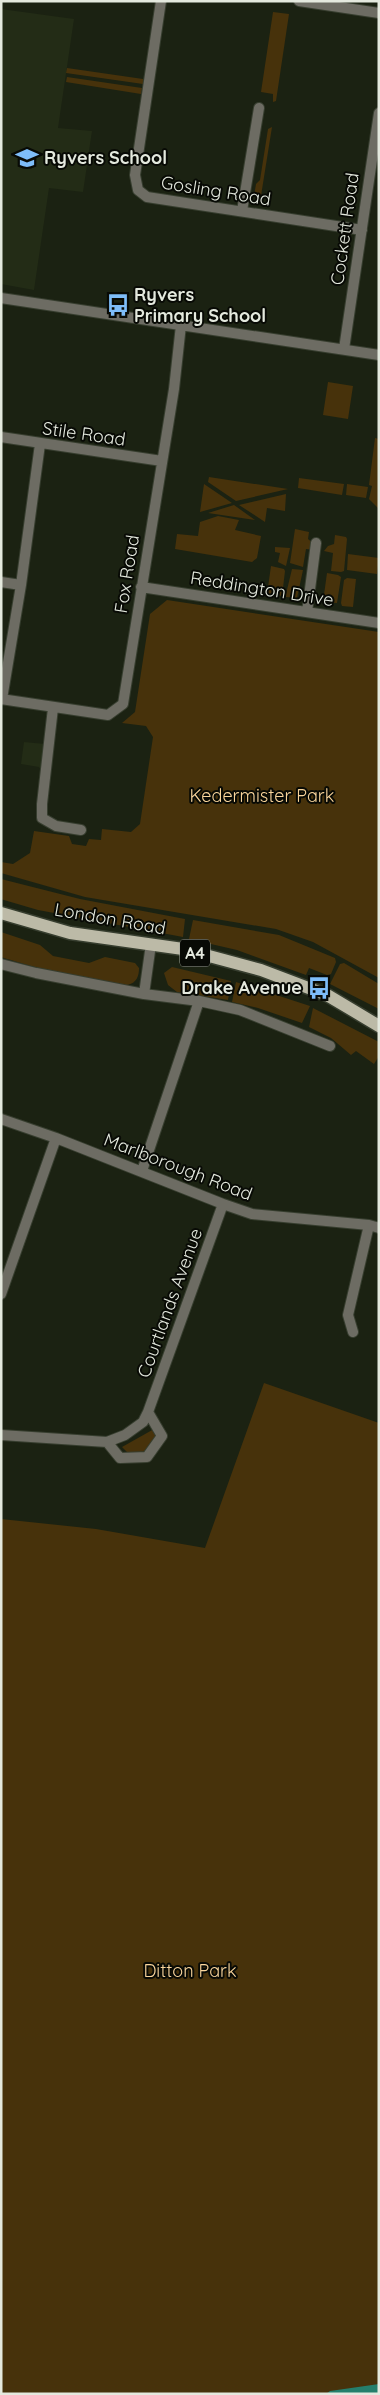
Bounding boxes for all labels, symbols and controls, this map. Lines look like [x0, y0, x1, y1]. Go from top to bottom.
school or university icon: Ryvers School [14, 145, 40, 171]
place label: Ryvers School [44, 146, 167, 169]
street label: Gosling Road [159, 170, 273, 211]
street label: Cockett Road [325, 171, 364, 287]
place label: Ryvers Primary School [134, 283, 266, 327]
bus stop icon: Ryvers Primary School [105, 292, 131, 318]
street label: Stile Road [41, 416, 127, 451]
street label: Fox Road [109, 533, 144, 615]
street label: Reddington Drive [189, 566, 335, 611]
park label: Kedermister Park [190, 784, 334, 807]
street label: London Road [53, 897, 168, 940]
road number: A4 [180, 940, 210, 966]
bus stop icon: Drake Avenue [306, 975, 332, 1001]
place label: Drake Avenue [181, 976, 302, 999]
street label: Marlborough Road [101, 1128, 256, 1205]
street label: Courtlands Avenue [132, 1225, 207, 1381]
park label: Ditton Park [143, 1959, 237, 1982]

